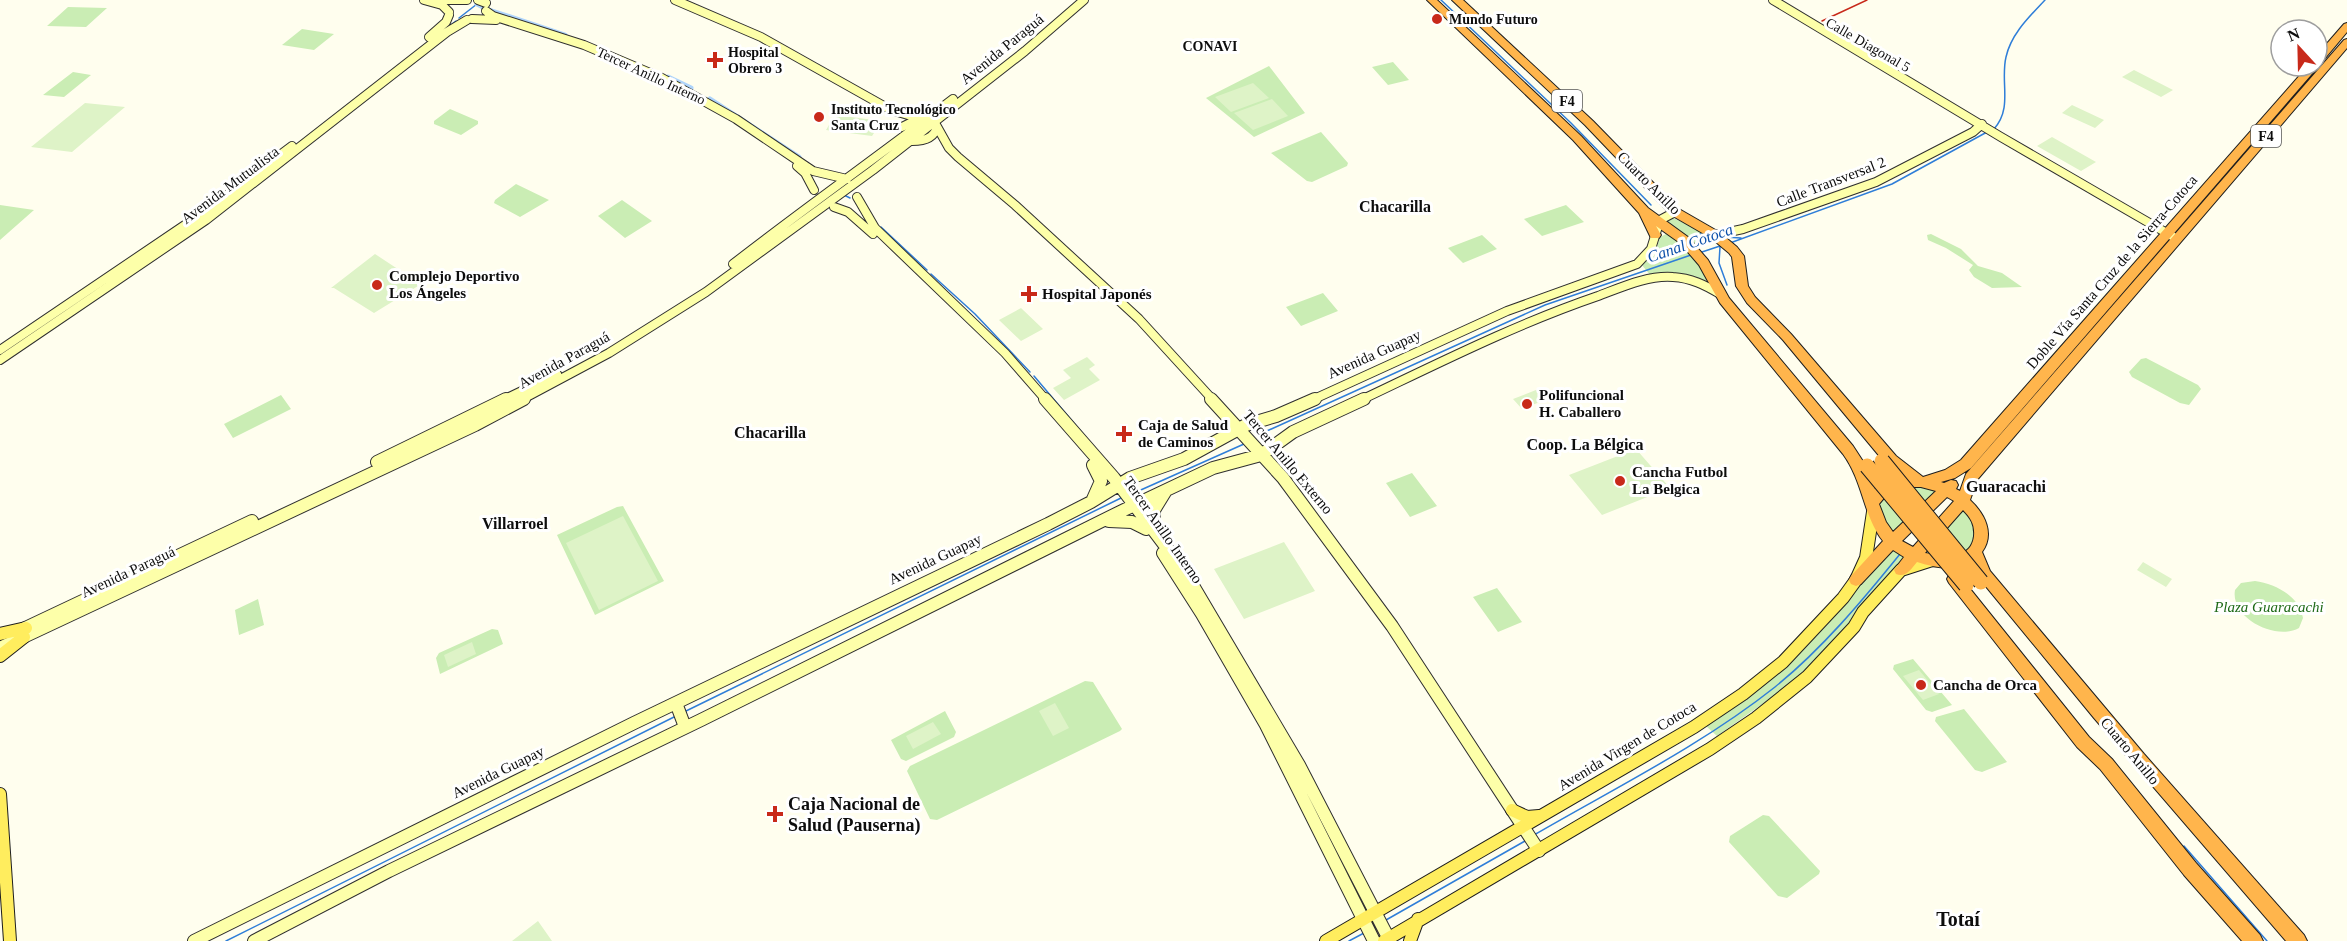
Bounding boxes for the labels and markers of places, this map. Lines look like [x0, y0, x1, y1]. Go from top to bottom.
marker: Mundo Futuro [1430, 12, 1444, 26]
place label: Mundo Futuro [1449, 12, 1538, 27]
place label: Hospital Obrero 3 [728, 45, 782, 76]
marker: Hospital Obrero 3 [706, 51, 724, 69]
place label: Instituto Tecnológico Santa Cruz [831, 102, 956, 133]
marker: Instituto Tecnológico Santa Cruz [812, 110, 826, 124]
place label: Complejo Deportivo Los Ángeles [389, 268, 519, 301]
marker: Complejo Deportivo Los Ángeles [370, 278, 384, 292]
marker: Hospital Japonés [1020, 285, 1038, 303]
place label: Hospital Japonés [1042, 286, 1152, 302]
place label: Polifuncional H. Caballero [1539, 387, 1624, 420]
marker: Polifuncional H. Caballero [1520, 397, 1534, 411]
place label: Caja de Salud de Caminos [1138, 417, 1229, 450]
marker: Caja de Salud de Caminos [1115, 425, 1133, 443]
place label: Cancha Futbol La Belgica [1632, 464, 1727, 497]
marker: Cancha Futbol La Belgica [1613, 474, 1627, 488]
place label: Cancha de Orca [1933, 677, 2037, 693]
marker: Cancha de Orca [1914, 678, 1928, 692]
place label: Caja Nacional de Salud (Pauserna) [788, 794, 921, 836]
marker: Caja Nacional de Salud (Pauserna) [766, 805, 784, 823]

